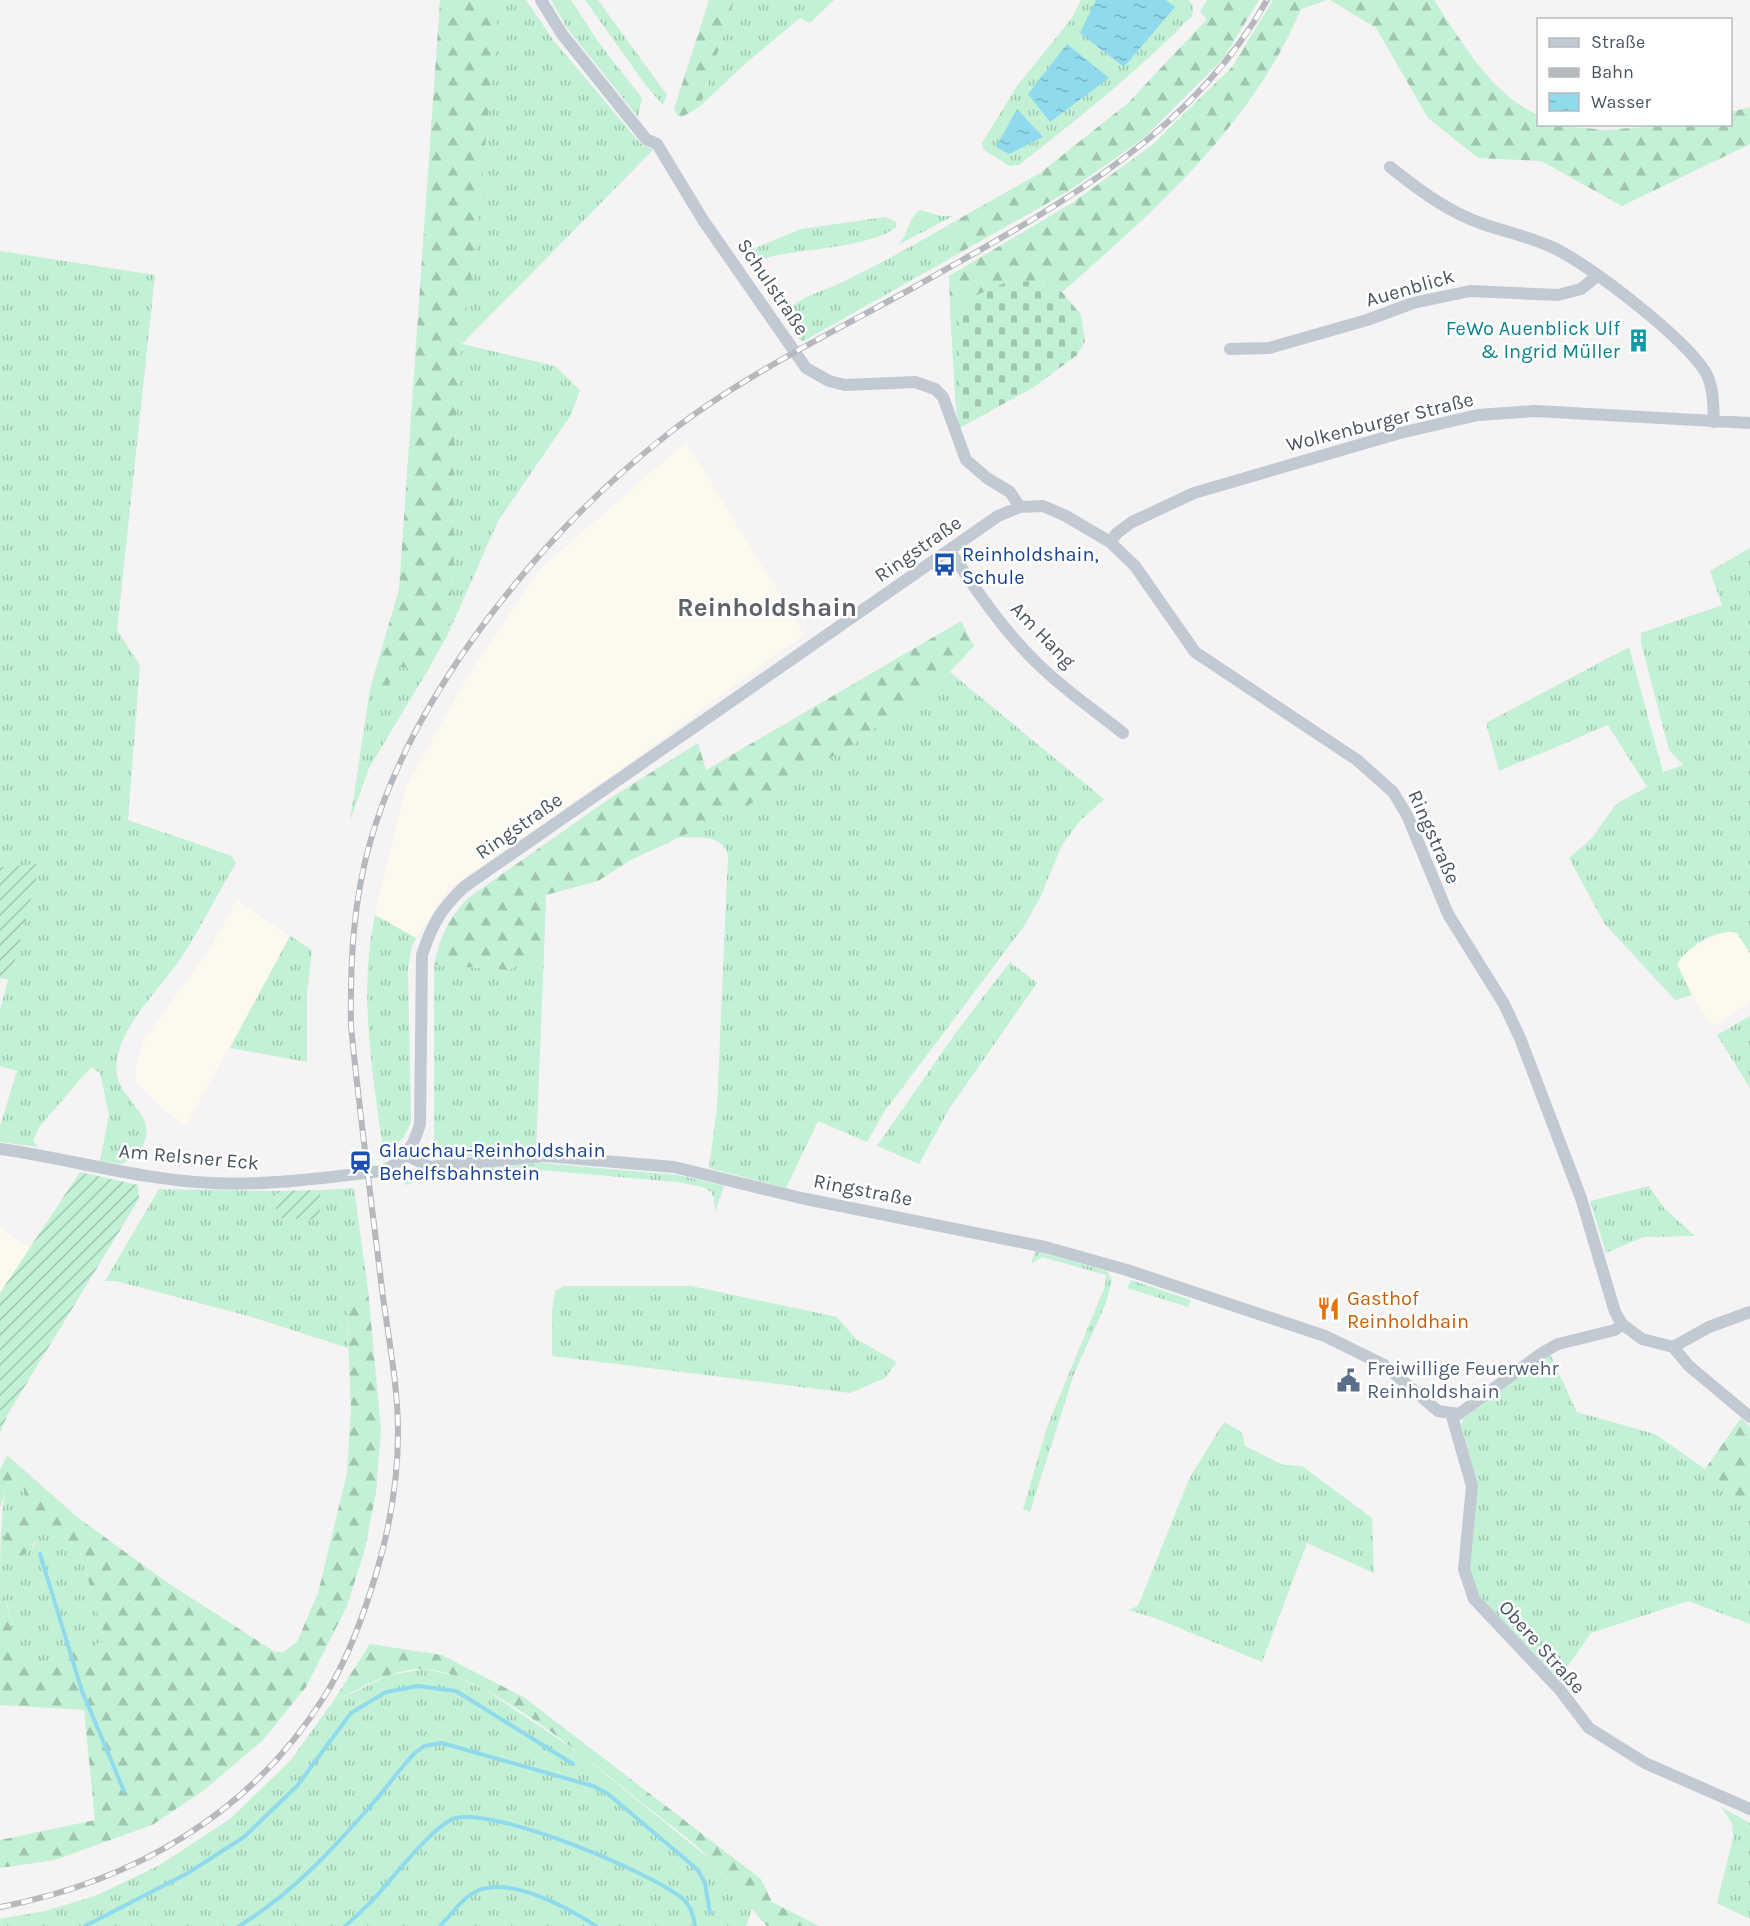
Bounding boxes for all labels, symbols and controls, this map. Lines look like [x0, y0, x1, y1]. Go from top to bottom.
legend [1537, 18, 1732, 126]
text: Straße [1591, 31, 1645, 53]
text: Bahn [1591, 61, 1634, 83]
text: Wasser [1591, 91, 1652, 113]
street label: Schulstraße [732, 235, 814, 339]
street label: Auenblick [1363, 264, 1457, 312]
place label: FeWo Auenblick Ulf & Ingrid Müller [1446, 317, 1621, 363]
building icon: FeWo Auenblick Ulf & Ingrid Müller [1625, 327, 1651, 353]
street label: Wolkenburger Straße [1284, 388, 1476, 456]
street label: Ringstraße [870, 511, 966, 587]
place label: Reinholdshain, Schule [962, 543, 1099, 589]
bus stop icon: Reinholdshain, Schule [931, 552, 957, 578]
district label: Reinholdshain [677, 592, 857, 623]
street label: Am Hang [1006, 597, 1080, 673]
street label: Ringstraße [1403, 786, 1465, 888]
street label: Ringstraße [471, 788, 567, 864]
street label: Am Relsner Eck [118, 1139, 260, 1175]
place label: Glauchau-Reinholdshain Behelfsbahnstein [379, 1139, 606, 1185]
station icon: Glauchau-Reinholdshain Behelfsbahnstein [348, 1149, 374, 1175]
street label: Ringstraße [812, 1169, 914, 1211]
place label: Gasthof Reinholdhain [1347, 1287, 1469, 1333]
restaurant icon: Gasthof Reinholdhain [1316, 1296, 1342, 1322]
place label: Freiwillige Feuerwehr Reinholdshain [1367, 1357, 1559, 1403]
public building icon: Freiwillige Feuerwehr Reinholdshain [1336, 1367, 1362, 1393]
street label: Obere Straße [1494, 1596, 1590, 1698]

